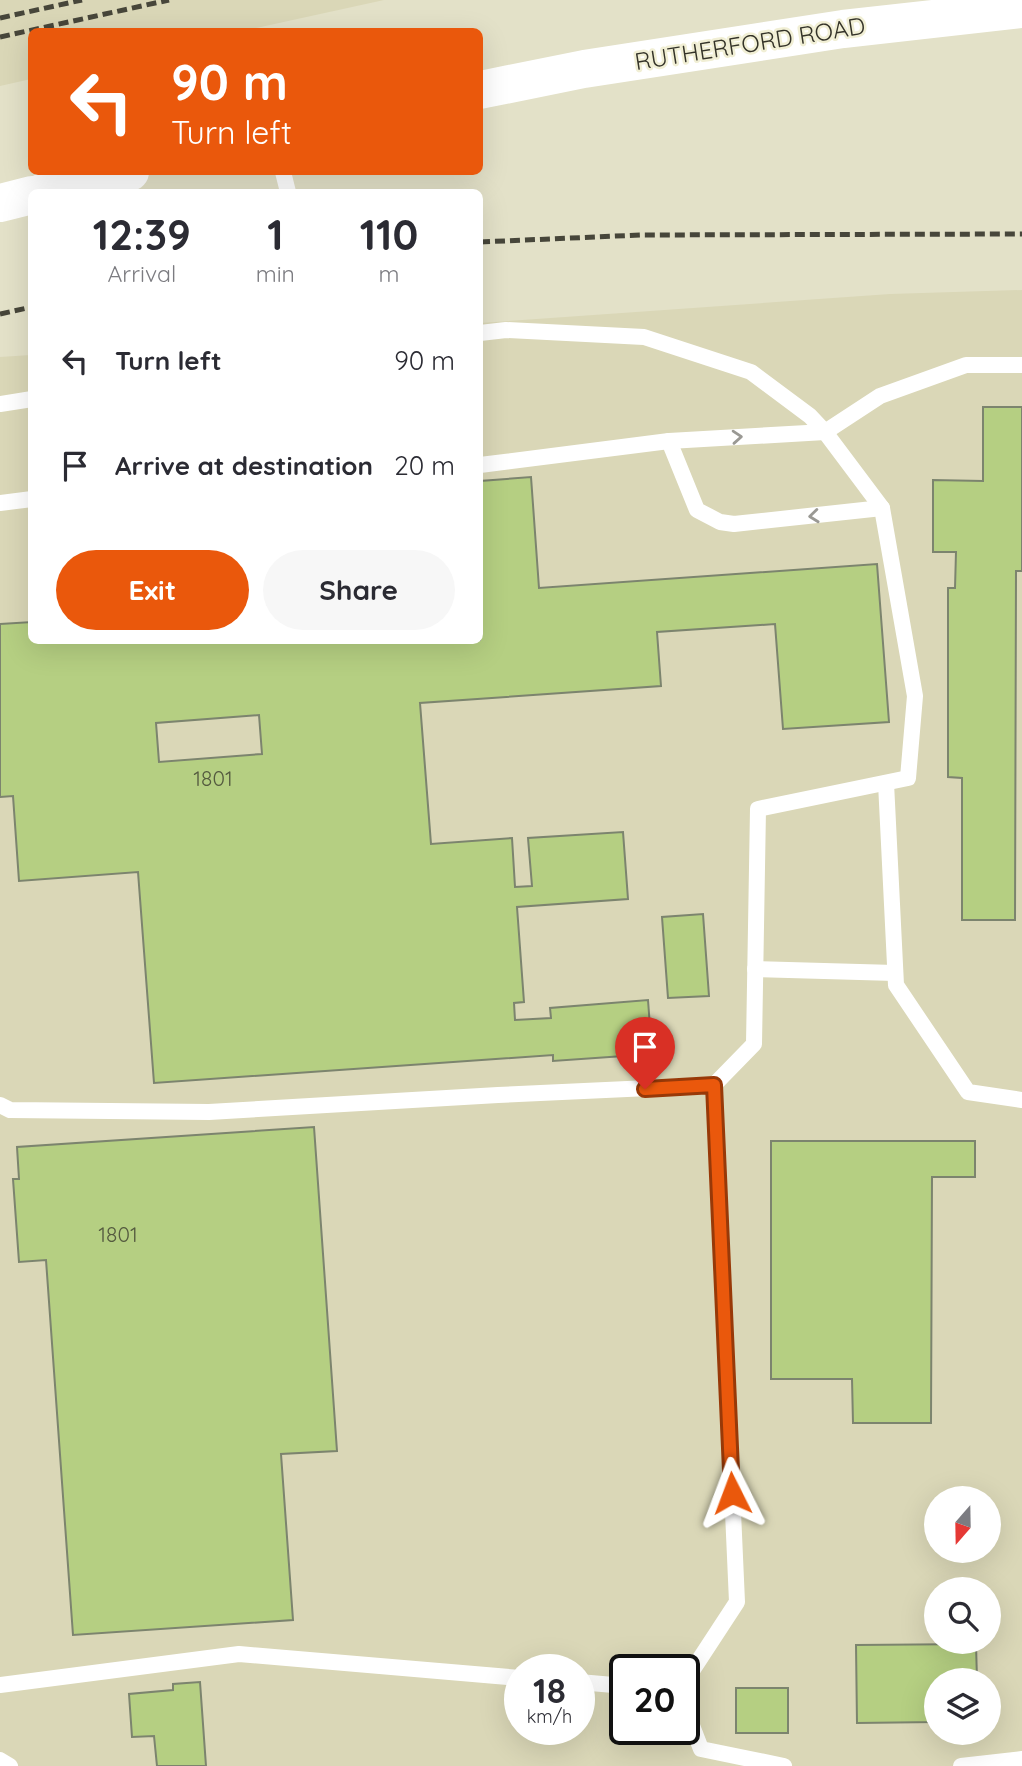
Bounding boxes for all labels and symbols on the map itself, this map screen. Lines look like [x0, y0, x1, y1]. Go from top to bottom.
street label: RUTHERFORD ROAD [632, 10, 867, 76]
one-way arrow [732, 430, 743, 445]
one-way arrow [808, 508, 820, 523]
house number: 1801 [193, 765, 233, 791]
pin [615, 1017, 675, 1089]
house number: 1801 [98, 1221, 138, 1247]
position arrow [695, 1456, 769, 1530]
north arrow [924, 1486, 1001, 1563]
speed limit sign: 20 [609, 1654, 700, 1745]

